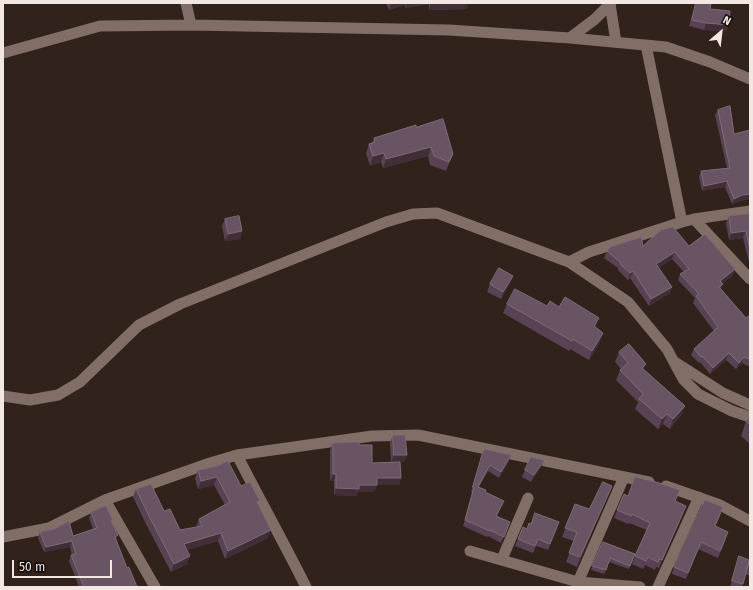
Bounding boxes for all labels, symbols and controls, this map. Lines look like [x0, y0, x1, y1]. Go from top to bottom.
north arrow [701, 12, 741, 52]
text: N [721, 14, 733, 28]
scale bar [14, 552, 114, 578]
text: 50 m [19, 560, 45, 574]

